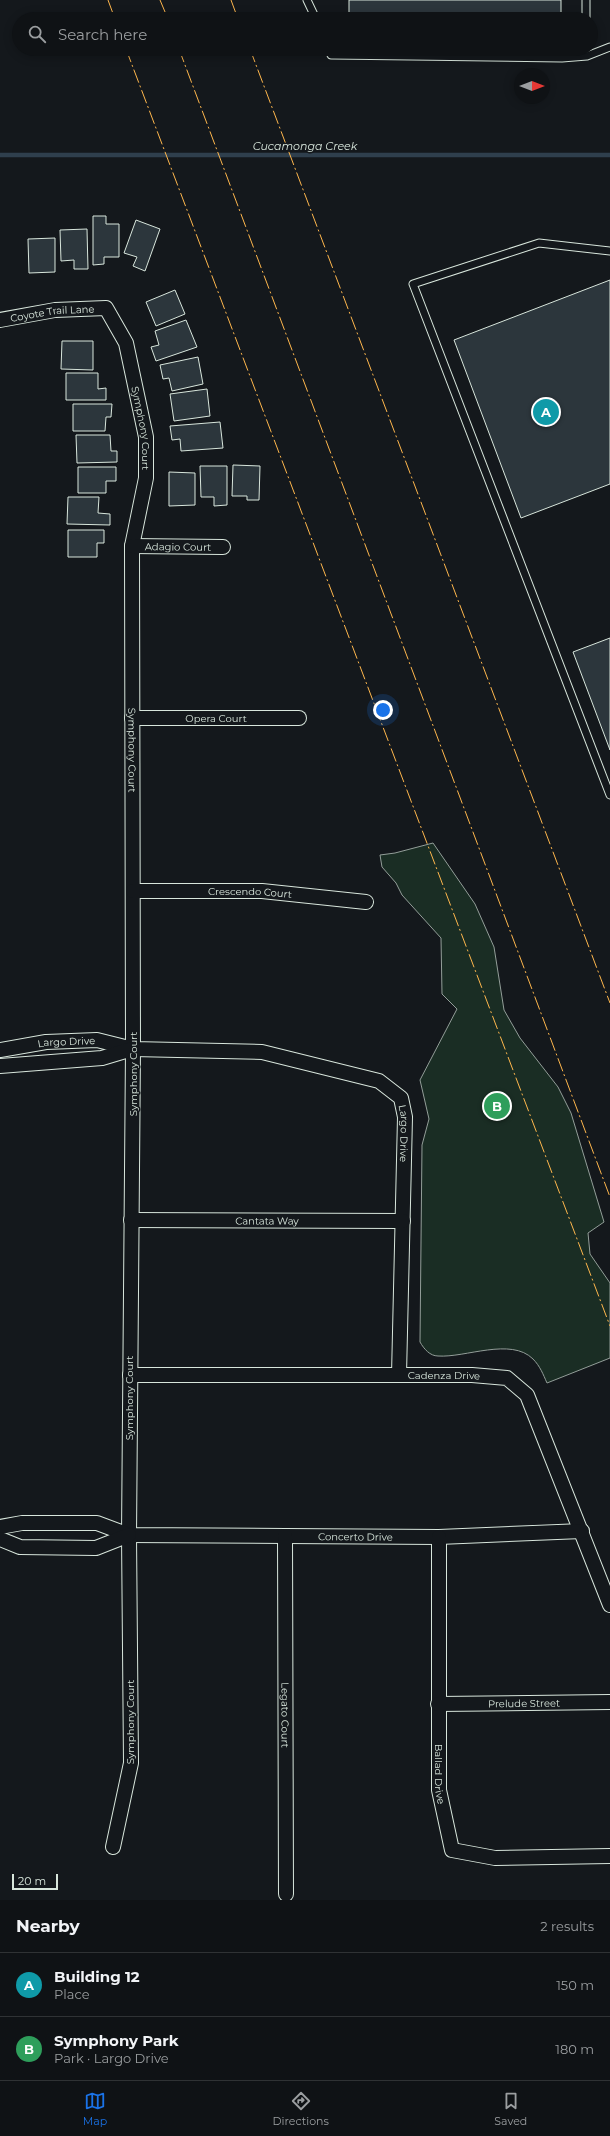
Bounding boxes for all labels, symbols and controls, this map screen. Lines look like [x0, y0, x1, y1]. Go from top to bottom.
search box [12, 12, 598, 56]
icon: search [26, 23, 48, 45]
text: Search here [58, 25, 147, 44]
north arrow [514, 68, 550, 104]
water label: Cucamonga Creek [253, 139, 358, 153]
street label: Coyote Trail Lane [9, 302, 95, 325]
street label: Symphony Court [129, 385, 153, 470]
pin: A [533, 397, 559, 427]
street label: Adagio Court [145, 540, 211, 553]
your location [373, 700, 393, 720]
street label: Symphony Court [126, 708, 139, 793]
street label: Opera Court [185, 712, 247, 725]
street label: Crescendo Court [208, 884, 293, 901]
street label: Symphony Court [127, 1032, 140, 1116]
street label: Largo Drive [36, 1034, 95, 1050]
pin: B [484, 1091, 510, 1121]
street label: Largo Drive [396, 1103, 412, 1162]
street label: Cantata Way [235, 1214, 299, 1227]
street label: Symphony Court [123, 1356, 136, 1440]
street label: Cadenza Drive [408, 1369, 481, 1382]
street label: Concerto Drive [318, 1530, 393, 1543]
street label: Symphony Court [124, 1680, 137, 1764]
street label: Legato Court [279, 1682, 292, 1748]
street label: Prelude Street [488, 1696, 560, 1710]
street label: Ballad Drive [433, 1744, 448, 1805]
scale bar [12, 1872, 58, 1891]
text: 20 m [18, 1874, 46, 1888]
text: Nearby [16, 1916, 80, 1936]
text: 2 results [540, 1918, 594, 1934]
text: Building 12 [54, 1967, 140, 1986]
text: A [24, 1977, 34, 1993]
text: 150 m [556, 1977, 594, 1993]
text: Place [54, 1986, 90, 2002]
text: Symphony Park [54, 2031, 179, 2050]
text: B [24, 2041, 34, 2057]
text: 180 m [555, 2041, 594, 2057]
text: Park · Largo Drive [54, 2050, 169, 2066]
tab: Map [83, 2090, 107, 2128]
tab: Directions [273, 2090, 329, 2128]
tab: Saved [494, 2090, 527, 2128]

